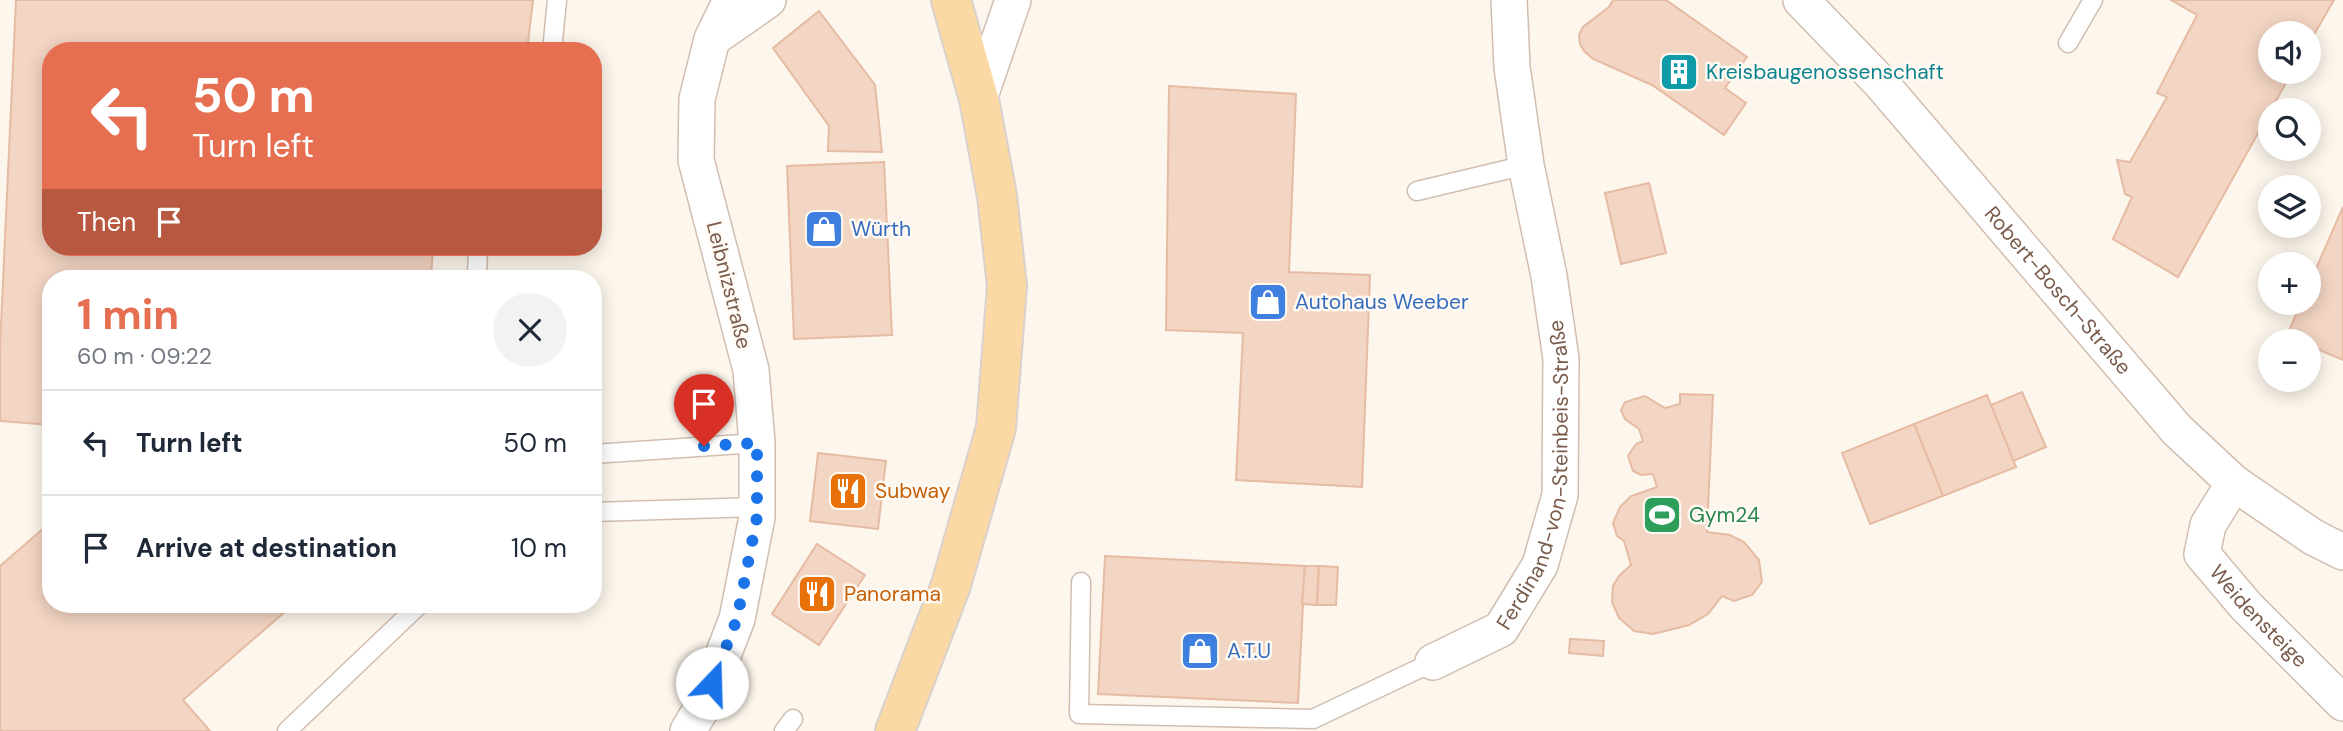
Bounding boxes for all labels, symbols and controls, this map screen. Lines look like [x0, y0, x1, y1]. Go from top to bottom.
map controls [2258, 21, 2321, 392]
button: sound [2258, 21, 2321, 84]
building icon: Kreisbaugenossenschaft [1658, 51, 1700, 93]
place label: Kreisbaugenossenschaft [1706, 58, 1944, 86]
text: 50 m [192, 63, 315, 127]
icon: left [77, 70, 168, 161]
button: search [2258, 98, 2321, 161]
text: Turn left [192, 125, 314, 167]
button: layers [2258, 175, 2321, 238]
street label: Robert-Bosch-Straße [1978, 200, 2138, 381]
icon: arrive [150, 203, 188, 241]
text: Then [77, 205, 136, 239]
shop icon: Würth [803, 208, 845, 250]
place label: Würth [851, 215, 911, 243]
street label: Leibnizstraße [700, 218, 758, 352]
button: + [2258, 252, 2321, 315]
shop icon: Autohaus Weeber [1247, 281, 1289, 323]
text: 1 min [77, 287, 179, 342]
place label: Autohaus Weeber [1295, 288, 1469, 316]
button: close [493, 293, 567, 367]
street label: Ferdinand-von-Steinbeis-Straße [1490, 318, 1575, 635]
button: − [2258, 329, 2321, 392]
text: 60 m · 09:22 [77, 341, 212, 371]
pin [674, 374, 734, 446]
icon: arrive [685, 385, 723, 423]
icon: left [77, 424, 115, 462]
text: Turn left [136, 426, 243, 460]
text: 50 m [503, 426, 567, 460]
restaurant icon: Subway [827, 470, 869, 512]
place label: Subway [875, 477, 951, 505]
sports icon: Gym24 [1641, 494, 1683, 536]
place label: Gym24 [1689, 501, 1760, 529]
icon: arrive [77, 529, 115, 567]
text: Arrive at destination [136, 531, 397, 565]
text: 10 m [511, 531, 567, 565]
street label: Weidensteige [2203, 559, 2314, 674]
restaurant icon: Panorama [796, 573, 838, 615]
place label: Panorama [844, 580, 941, 608]
shop icon: A.T.U [1179, 630, 1221, 672]
place label: A.T.U [1227, 637, 1271, 665]
position arrow [675, 646, 749, 720]

